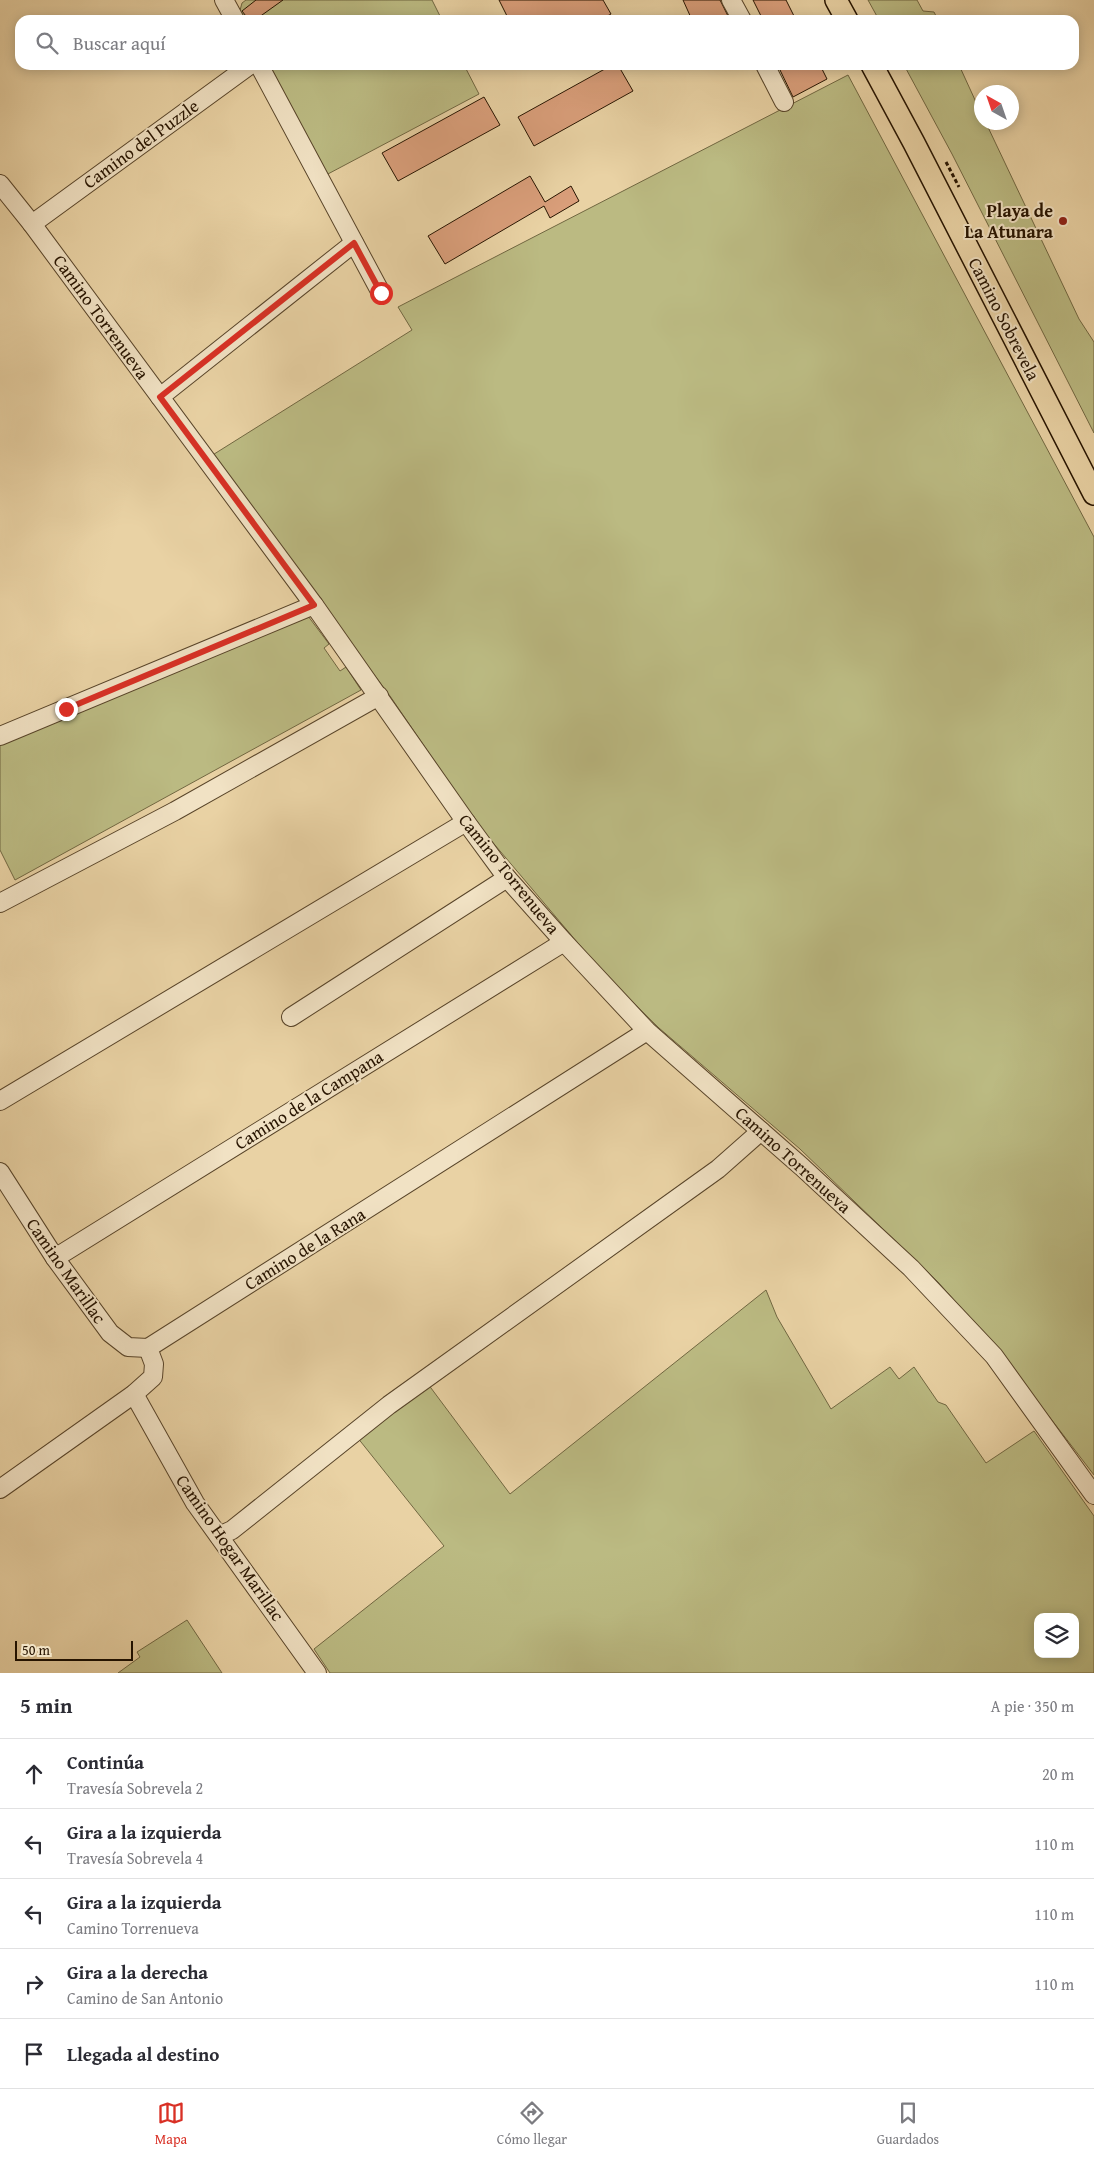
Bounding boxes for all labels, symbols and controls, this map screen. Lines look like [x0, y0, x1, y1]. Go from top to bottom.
search box [15, 15, 1079, 70]
icon: search [33, 29, 61, 57]
text: Buscar aquí [73, 29, 166, 57]
north arrow [974, 85, 1019, 130]
street label: Camino del Puzzle [77, 92, 204, 195]
place label: Playa de La Atunara [965, 197, 1054, 245]
marker: Playa de La Atunara [1057, 215, 1069, 227]
street label: Camino Torrenueva [47, 249, 156, 385]
street label: Camino Sobrevela [962, 253, 1047, 385]
route start [370, 282, 393, 305]
route end [55, 698, 78, 721]
street label: Camino Torrenueva [452, 808, 567, 940]
street label: Camino de la Campana [229, 1043, 389, 1156]
street label: Camino Torrenueva [729, 1100, 858, 1220]
street label: Camino de la Rana [239, 1200, 371, 1297]
street label: Camino Marillac [20, 1212, 113, 1329]
street label: Camino Hogar Marillac [170, 1469, 291, 1627]
map controls [1034, 1613, 1079, 1658]
button: layers [1034, 1613, 1079, 1658]
scale bar [15, 1638, 132, 1661]
text: 50 m [22, 1640, 50, 1660]
text: 5 min [20, 1690, 72, 1721]
text: A pie · 350 m [991, 1694, 1074, 1718]
text: Continúa [67, 1748, 144, 1776]
icon: ahead [20, 1760, 48, 1788]
text: 20 m [1042, 1762, 1074, 1786]
text: Travesía Sobrevela 2 [67, 1776, 203, 1800]
text: Gira a la izquierda [67, 1818, 222, 1846]
icon: left [20, 1830, 48, 1858]
text: 110 m [1034, 1832, 1074, 1856]
text: Travesía Sobrevela 4 [67, 1846, 203, 1870]
text: Gira a la izquierda [67, 1888, 222, 1916]
icon: left [20, 1900, 48, 1928]
text: 110 m [1034, 1902, 1074, 1926]
text: Camino Torrenueva [67, 1916, 199, 1940]
text: Gira a la derecha [67, 1958, 208, 1986]
icon: right [20, 1970, 48, 1998]
text: 110 m [1034, 1972, 1074, 1996]
text: Camino de San Antonio [67, 1986, 223, 2010]
icon: arrive [20, 2040, 48, 2068]
text: Llegada al destino [67, 2040, 219, 2068]
tab: Mapa [155, 2099, 187, 2149]
tab: Cómo llegar [497, 2099, 567, 2149]
tab: Guardados [877, 2099, 939, 2149]

